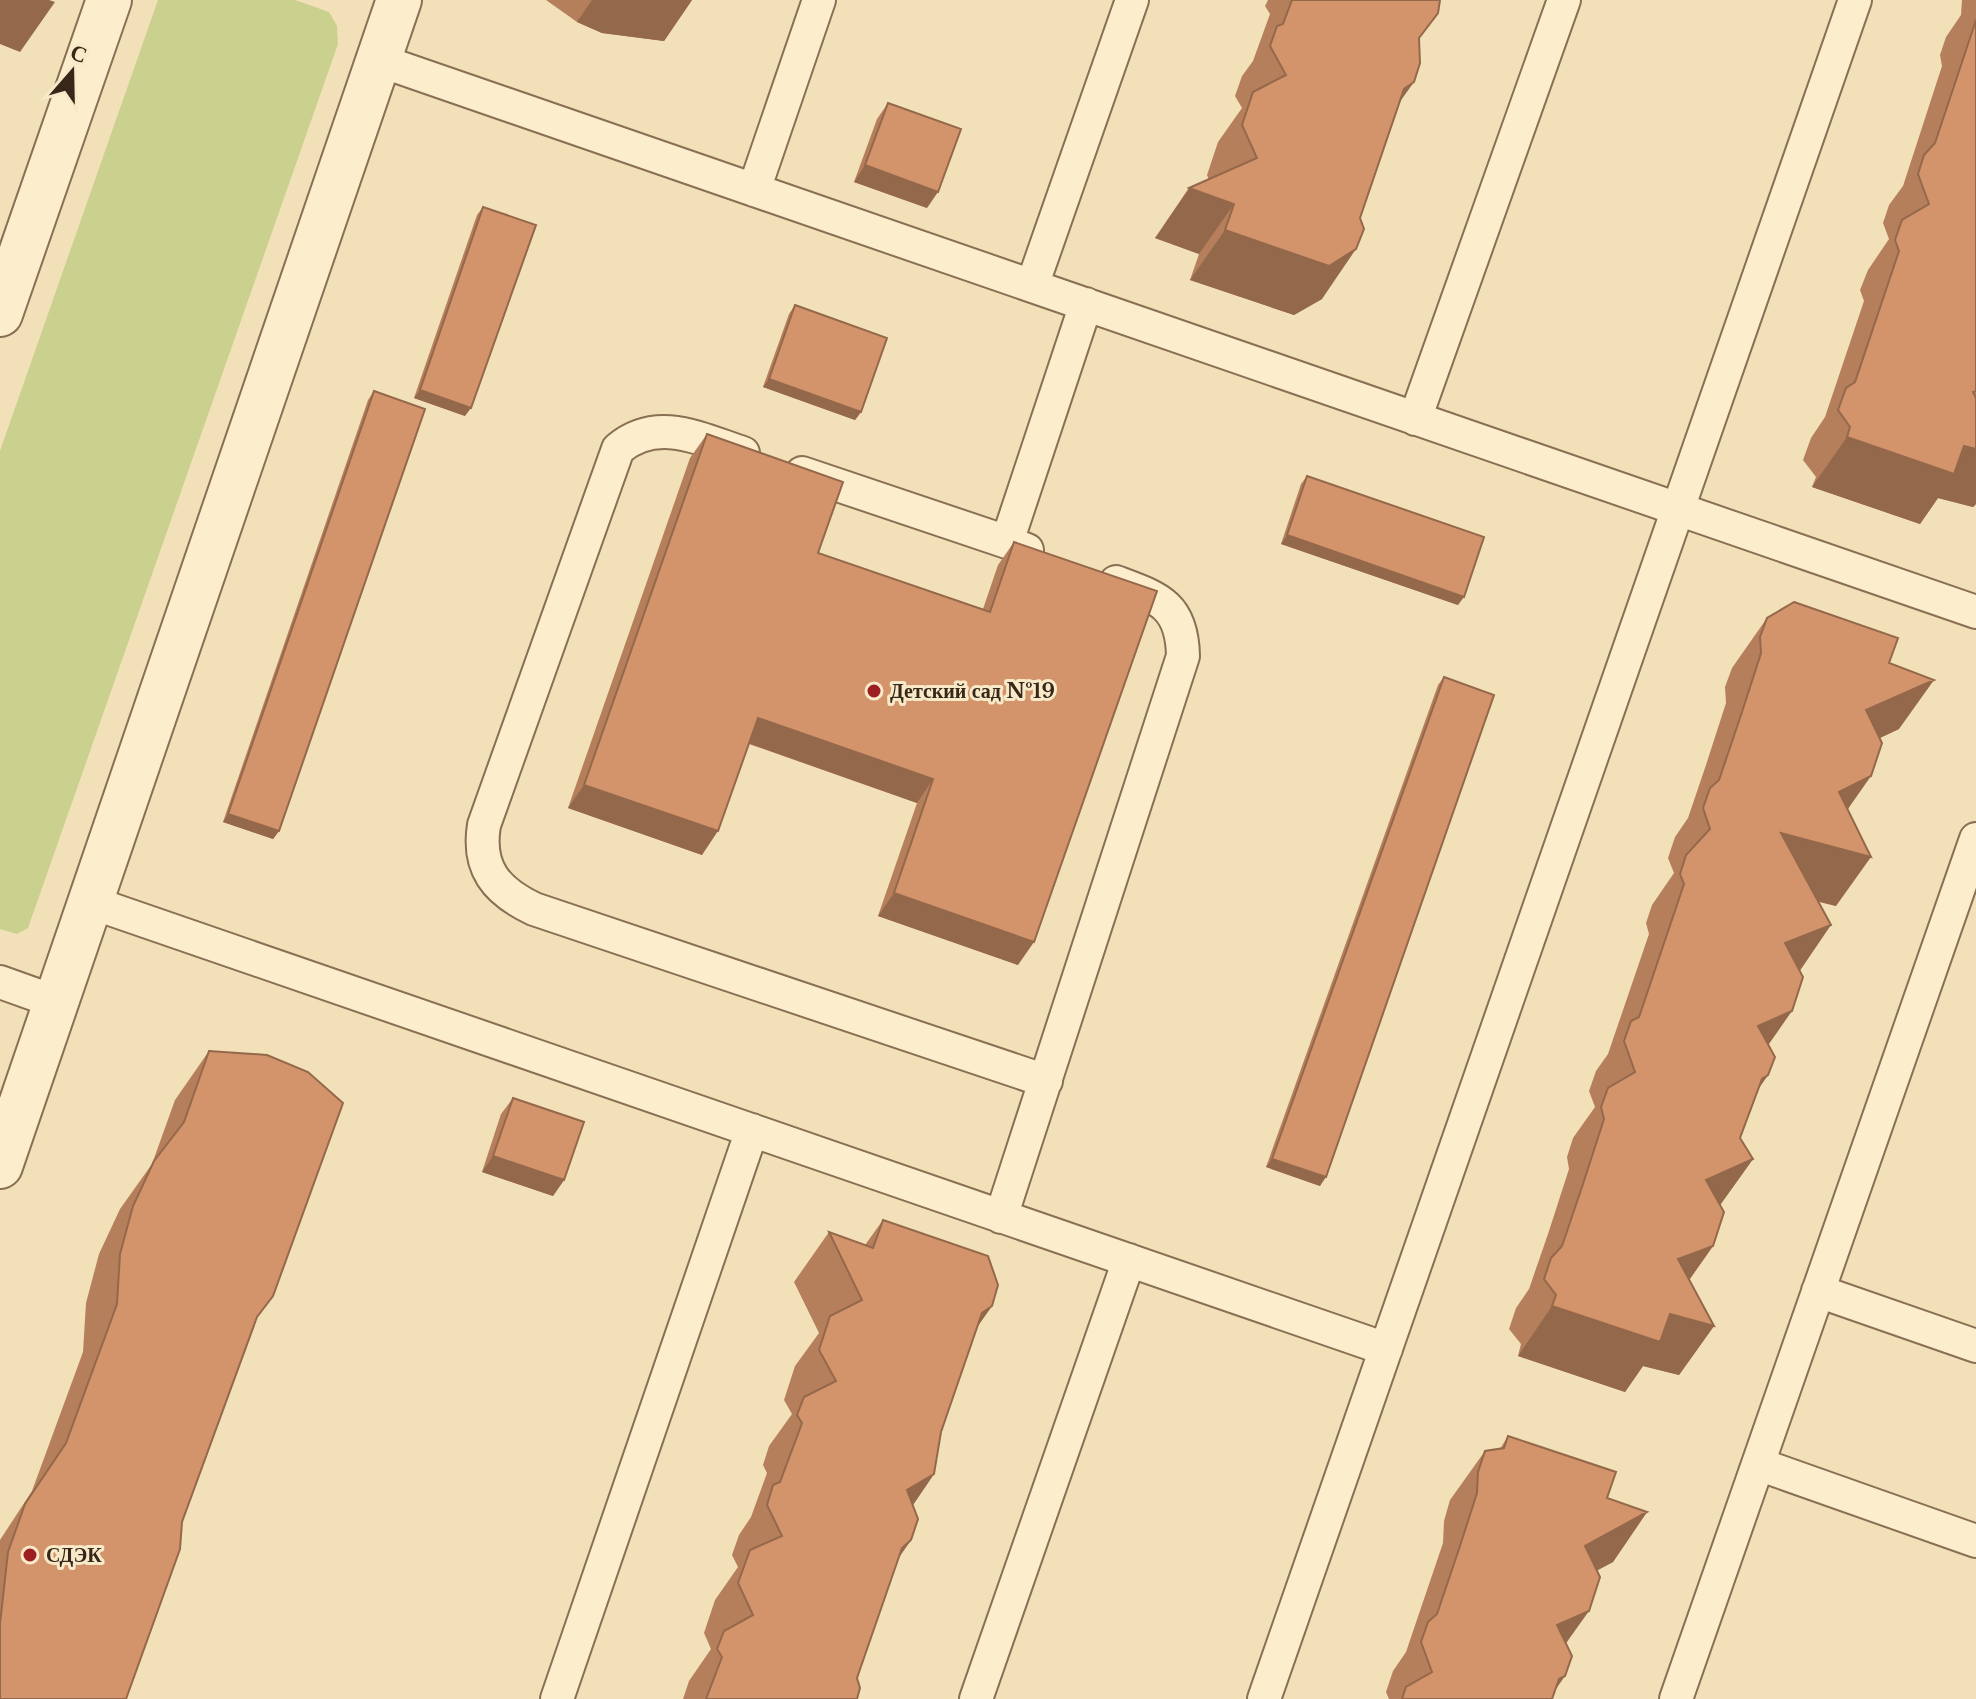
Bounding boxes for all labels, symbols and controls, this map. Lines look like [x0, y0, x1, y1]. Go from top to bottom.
north arrow [32, 32, 112, 112]
text: С [67, 38, 91, 69]
place label: Детский сад №19 [890, 679, 1055, 703]
marker: Детский сад №19 [865, 682, 883, 700]
place label: СДЭК [46, 1543, 102, 1567]
marker: СДЭК [21, 1546, 39, 1564]

